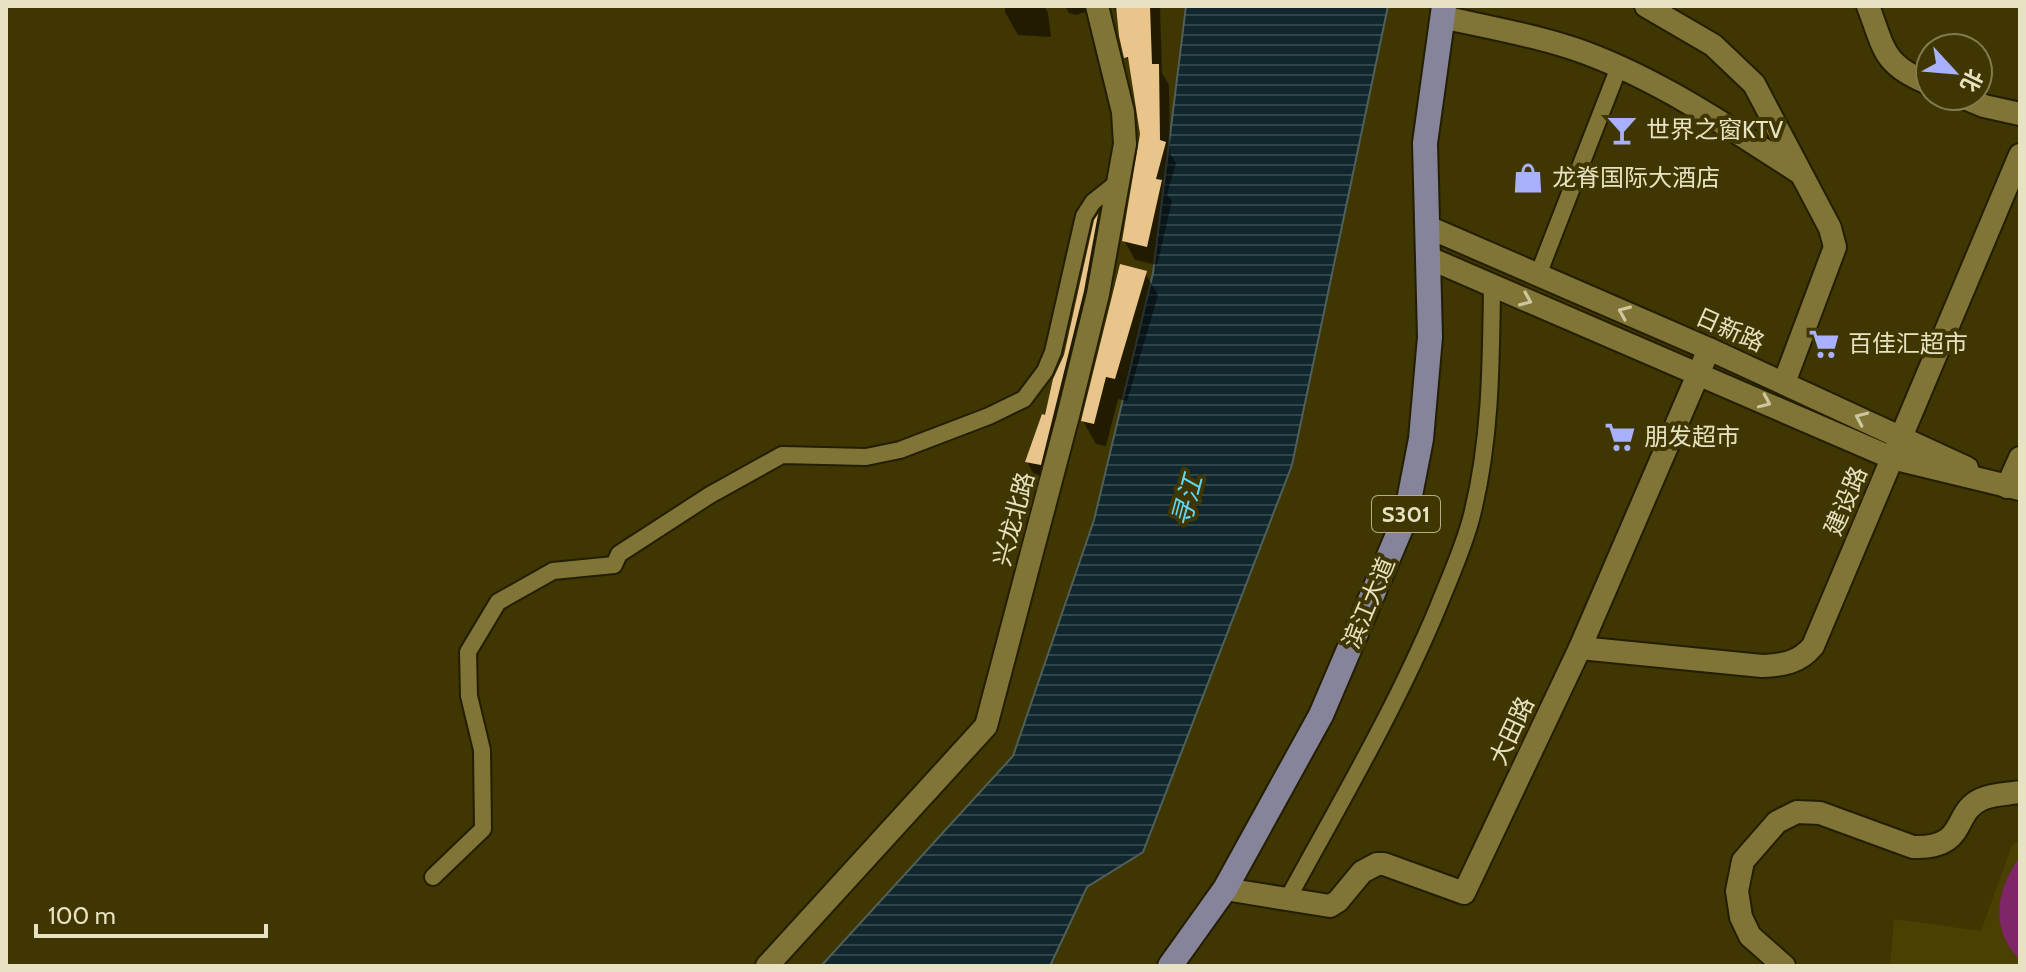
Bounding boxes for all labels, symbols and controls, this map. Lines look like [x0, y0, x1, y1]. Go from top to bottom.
north arrow [1914, 32, 1994, 112]
text: 北 [1955, 65, 1988, 96]
bar icon: 世界之窗KTV [1605, 113, 1639, 147]
place label: 世界之窗KTV [1646, 115, 1783, 144]
shop icon: 龙脊国际大酒店 [1511, 161, 1545, 195]
place label: 龙脊国际大酒店 [1552, 163, 1720, 192]
one-way arrow [1518, 290, 1533, 306]
street label: 日新路 [1691, 302, 1769, 357]
one-way arrow [1617, 305, 1632, 321]
supermarket icon: 百佳汇超市 [1807, 327, 1841, 361]
place label: 百佳汇超市 [1848, 329, 1968, 358]
one-way arrow [1757, 393, 1771, 409]
one-way arrow [1855, 411, 1869, 427]
supermarket icon: 朋发超市 [1603, 420, 1637, 454]
place label: 朋发超市 [1644, 422, 1740, 451]
street label: 建设路 [1818, 462, 1873, 540]
street label: 兴龙北路 [987, 469, 1040, 569]
water label: 寻江 [1165, 469, 1210, 530]
road number: S301 [1372, 496, 1440, 532]
street label: 滨江大道 [1336, 553, 1401, 653]
street label: 大田路 [1483, 692, 1540, 770]
scale bar [36, 888, 266, 938]
text: 100 m [48, 901, 116, 930]

